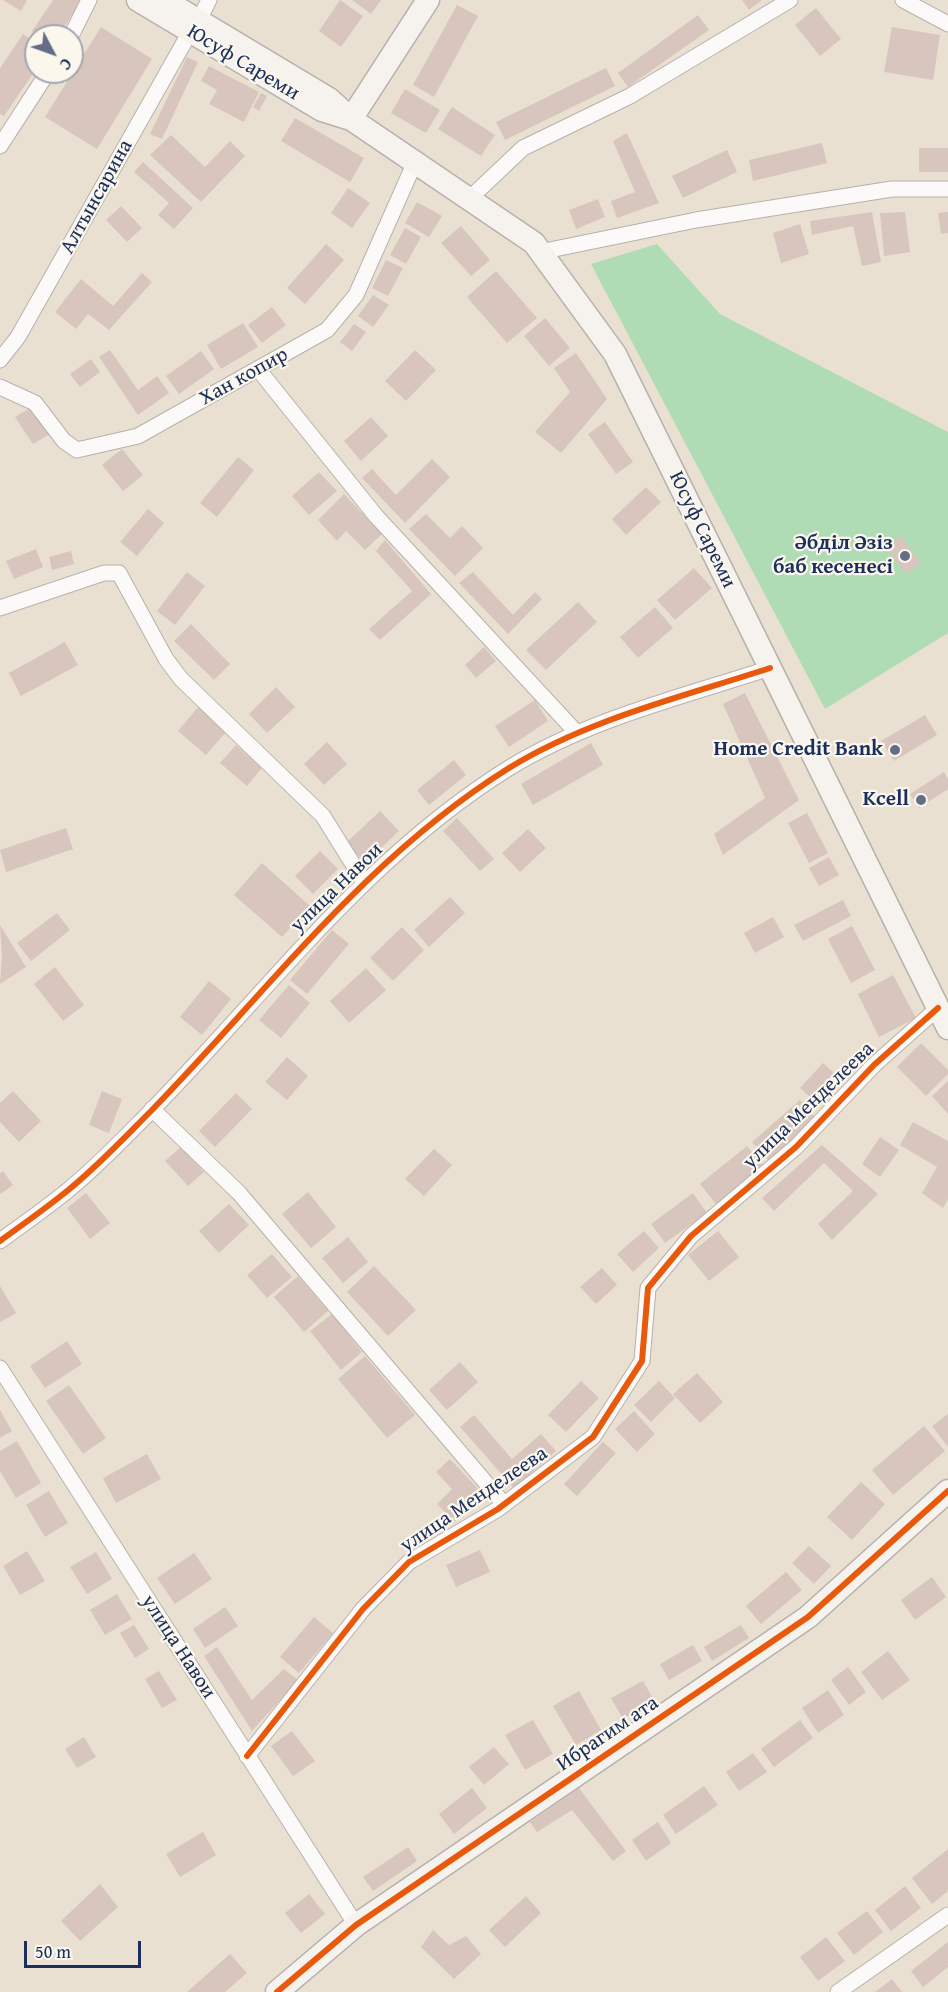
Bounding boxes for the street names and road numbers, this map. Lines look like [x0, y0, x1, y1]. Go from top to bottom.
street label: Юсуф Сареми [182, 20, 304, 106]
street label: Алтынсарина [55, 136, 139, 258]
street label: Хан копир [195, 342, 293, 412]
street label: Юсуф Сареми [663, 468, 741, 592]
street label: улица Навои [286, 838, 388, 938]
street label: улица Менделеева [738, 1037, 880, 1175]
street label: улица Менделеева [395, 1441, 553, 1559]
street label: улица Навои [135, 1590, 221, 1704]
street label: Ибрагим ата [552, 1691, 664, 1777]

